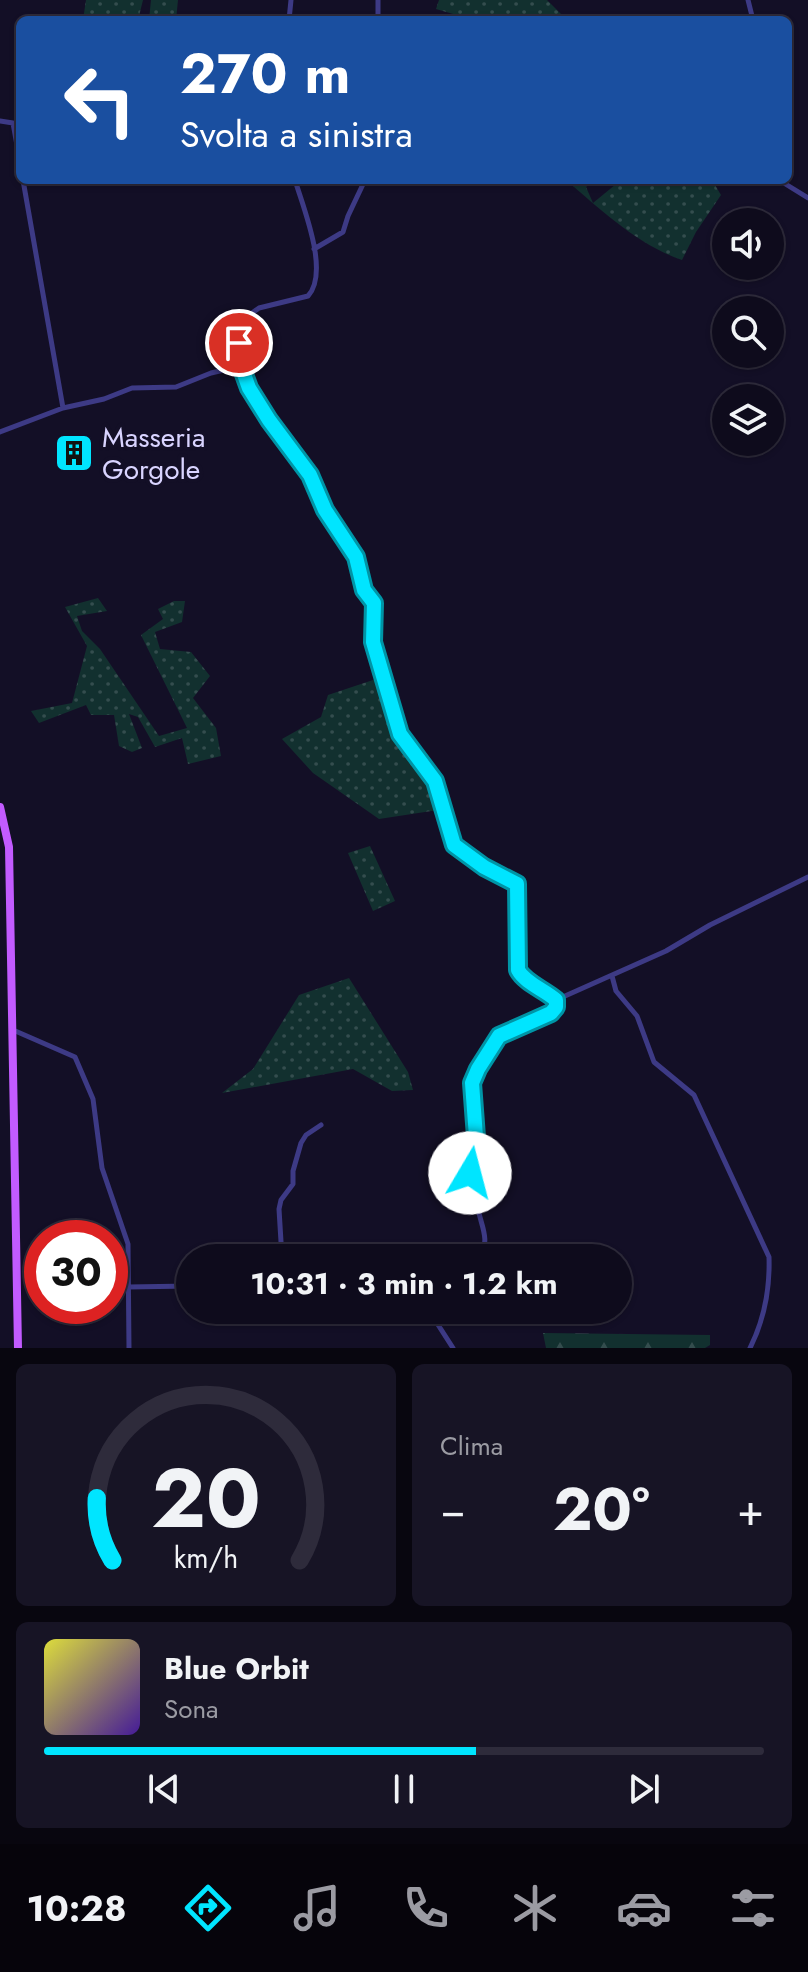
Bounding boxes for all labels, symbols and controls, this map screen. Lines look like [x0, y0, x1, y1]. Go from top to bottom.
text: 270 m [180, 33, 350, 114]
icon: left [48, 48, 152, 152]
text: Svolta a sinistra [180, 108, 413, 160]
map controls [712, 208, 784, 456]
button: sound [712, 208, 784, 280]
button: search [712, 296, 784, 368]
pin [205, 309, 273, 377]
icon: arrive [217, 321, 261, 365]
button: layers [712, 384, 784, 456]
place label: Masseria Gorgole [102, 417, 206, 490]
building icon: Masseria Gorgole [53, 432, 95, 474]
position arrow [428, 1131, 512, 1215]
speed limit sign: 30 [24, 1220, 128, 1324]
text: 10:31 · 3 min · 1.2 km [250, 1262, 558, 1305]
text: Clima [440, 1427, 503, 1465]
text: 20 [151, 1438, 261, 1558]
text: 20° [553, 1466, 650, 1553]
text: − [440, 1478, 466, 1542]
text: + [737, 1478, 764, 1542]
text: km/h [174, 1537, 238, 1579]
text: Blue Orbit [164, 1647, 309, 1690]
text: Sona [164, 1690, 219, 1728]
icon: previous [142, 1767, 186, 1811]
icon: pause [382, 1767, 426, 1811]
icon: next [622, 1767, 666, 1811]
icon: directions [180, 1880, 236, 1936]
icon: music [289, 1880, 345, 1936]
icon: phone [398, 1880, 454, 1936]
icon: climate [507, 1880, 563, 1936]
icon: car [616, 1880, 672, 1936]
icon: filters [725, 1880, 781, 1936]
text: 10:28 [27, 1882, 127, 1934]

